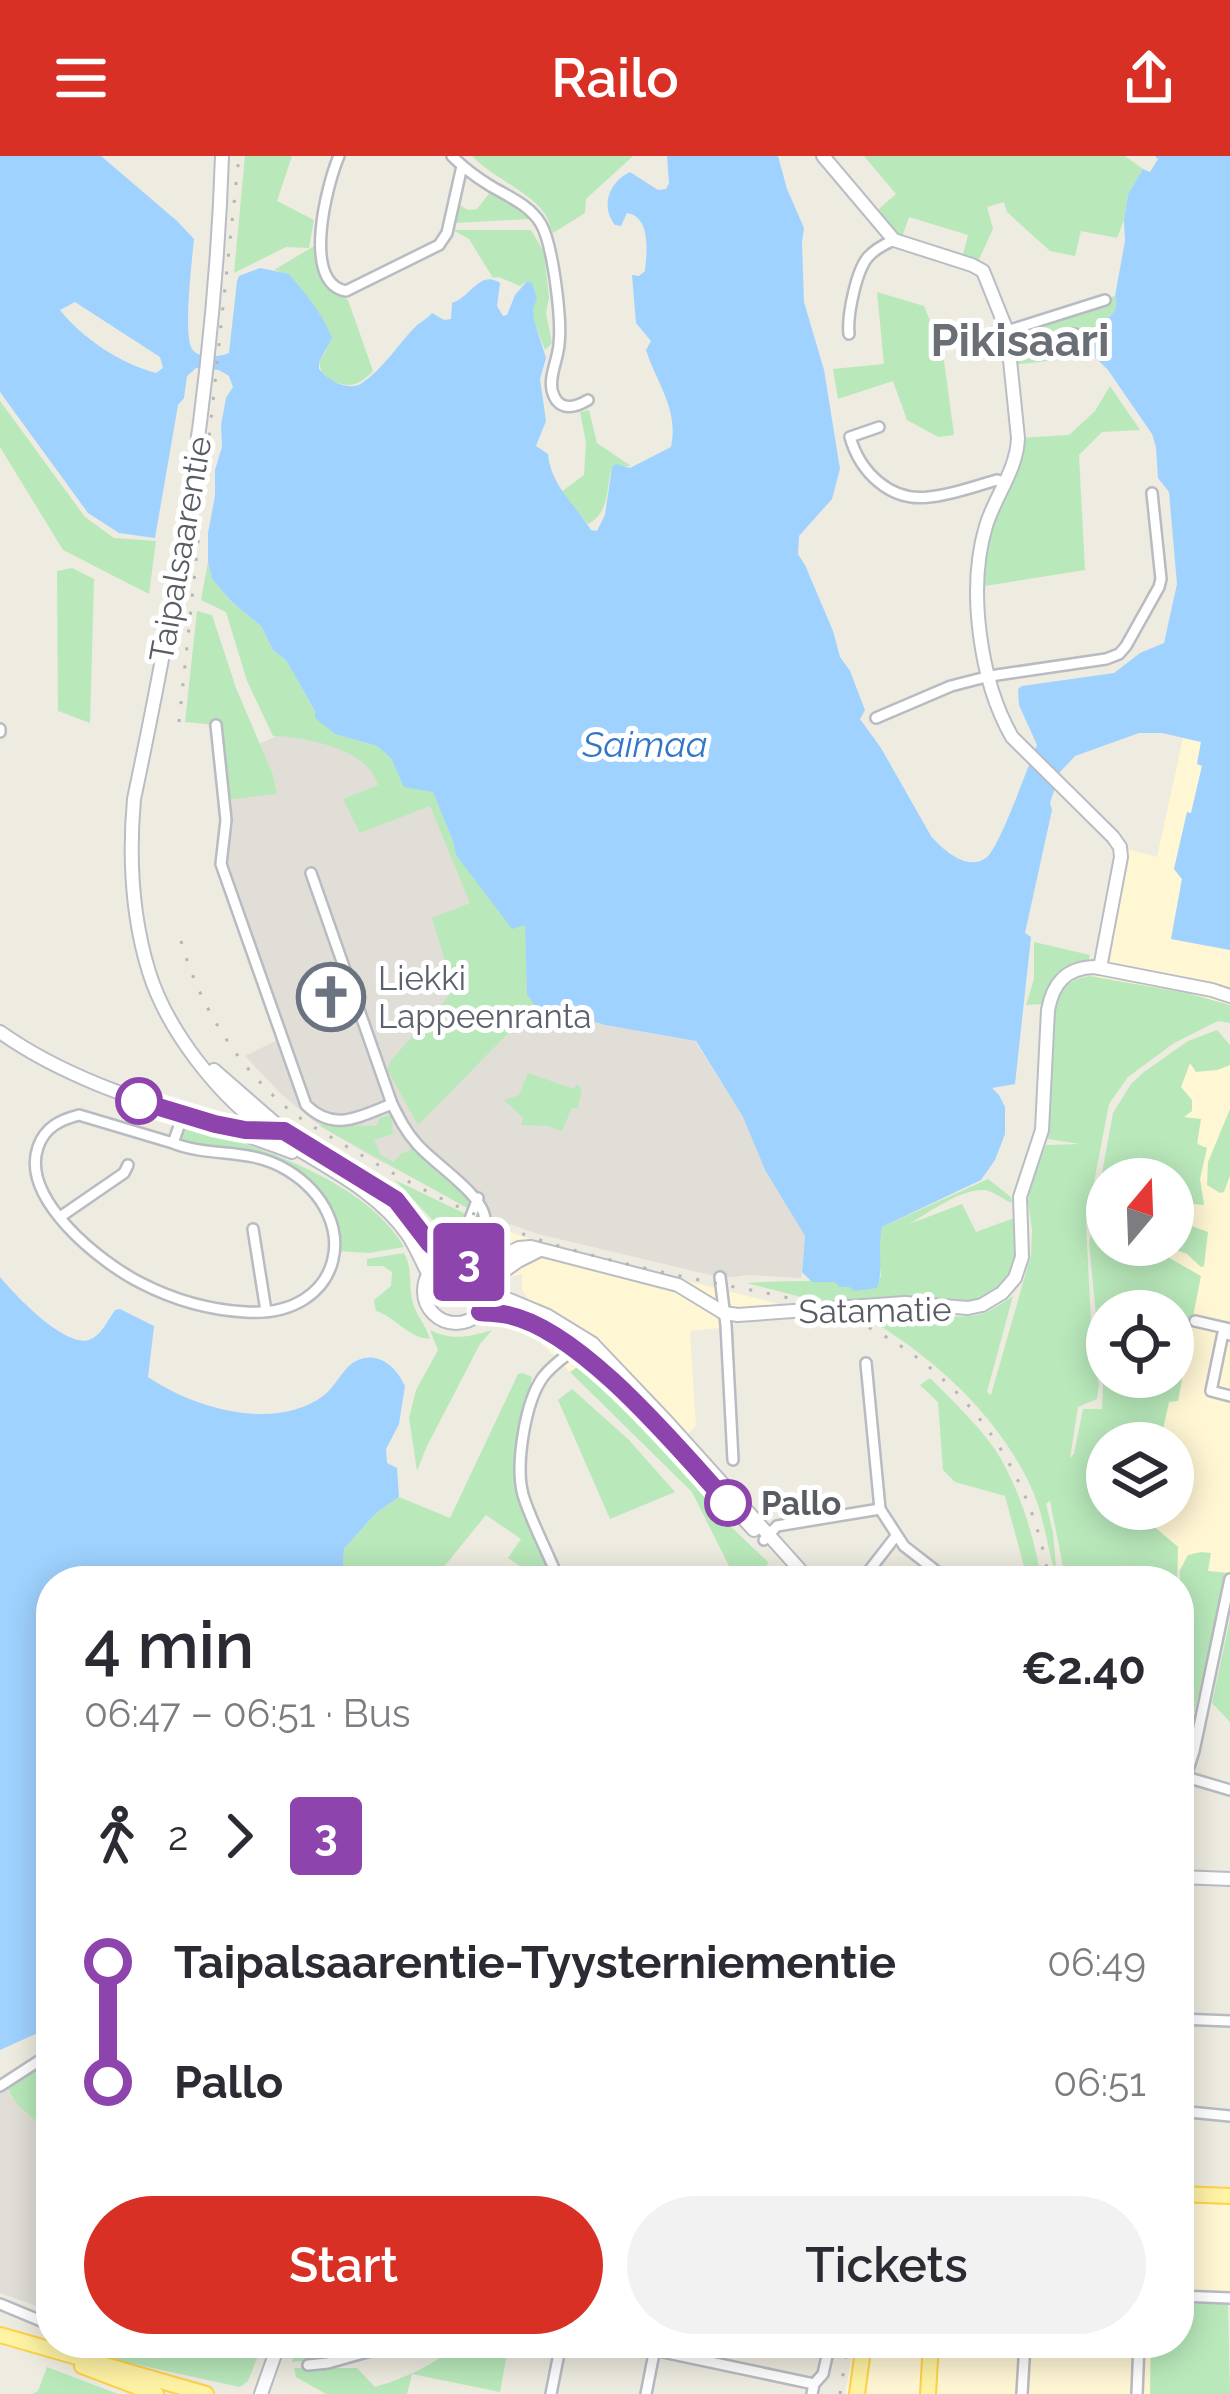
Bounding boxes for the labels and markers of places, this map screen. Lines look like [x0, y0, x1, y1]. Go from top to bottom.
place label: Liekki Lappeenranta [378, 959, 592, 1036]
church icon: Liekki Lappeenranta [296, 962, 366, 1032]
unlabelled marker [117, 1079, 161, 1123]
marker: Pallo [706, 1481, 750, 1525]
place label: Pallo [761, 1484, 841, 1523]

